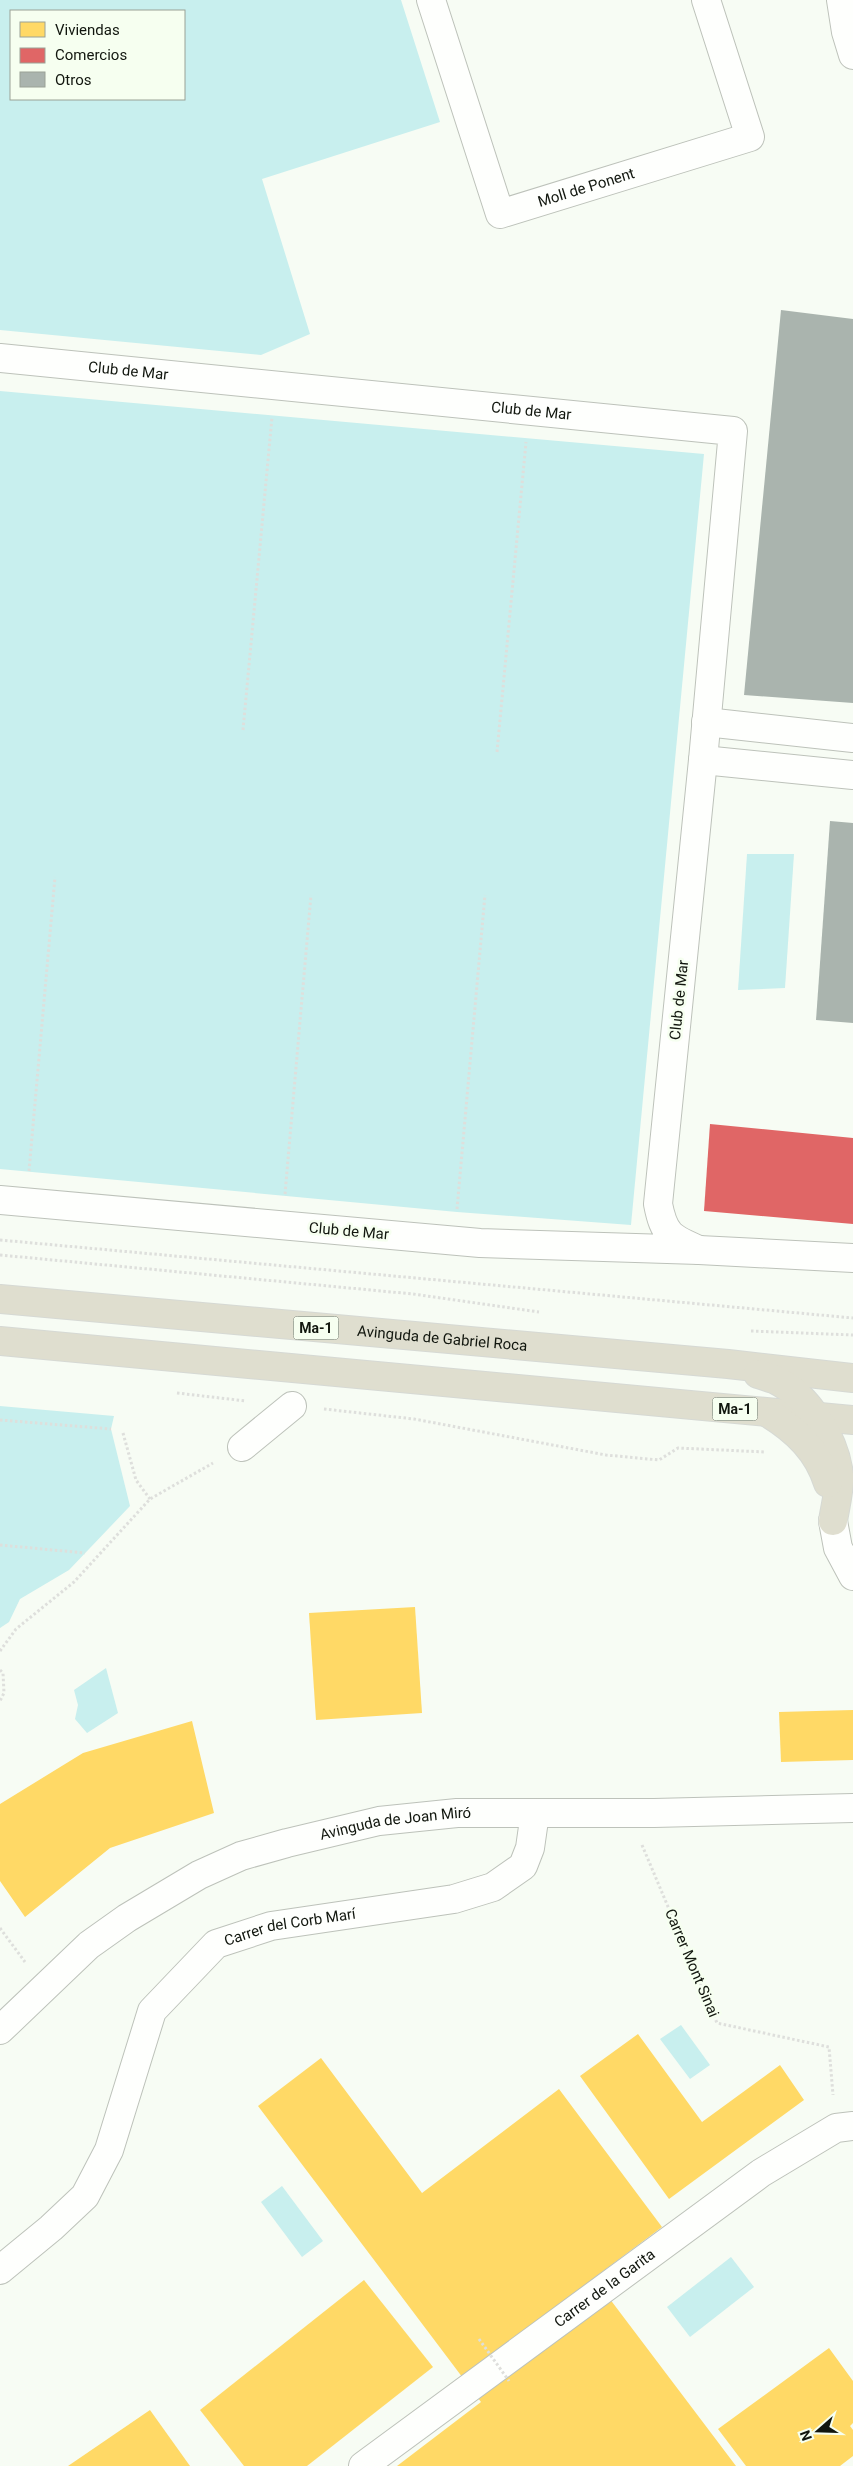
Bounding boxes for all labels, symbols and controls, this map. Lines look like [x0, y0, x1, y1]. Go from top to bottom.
legend [10, 10, 185, 100]
text: Viviendas [55, 21, 120, 39]
text: Comercios [55, 46, 127, 64]
text: Otros [55, 71, 91, 89]
street label: Moll de Ponent [536, 164, 637, 211]
street label: Club de Mar [87, 358, 169, 384]
street label: Club de Mar [490, 398, 572, 424]
street label: Club de Mar [666, 959, 692, 1041]
street label: Club de Mar [308, 1219, 390, 1243]
road number: Ma-1 [294, 1316, 338, 1340]
street label: Avinguda de Gabriel Roca [356, 1322, 528, 1355]
road number: Ma-1 [712, 1398, 758, 1420]
street label: Avinguda de Joan Miró [318, 1804, 471, 1844]
street label: Carrer del Corb Marí [222, 1904, 358, 1950]
street label: Carrer Mont Sinai [661, 1906, 723, 2020]
street label: Carrer de la Garita [551, 2245, 659, 2331]
north arrow [793, 2406, 843, 2456]
text: N [797, 2428, 815, 2443]

